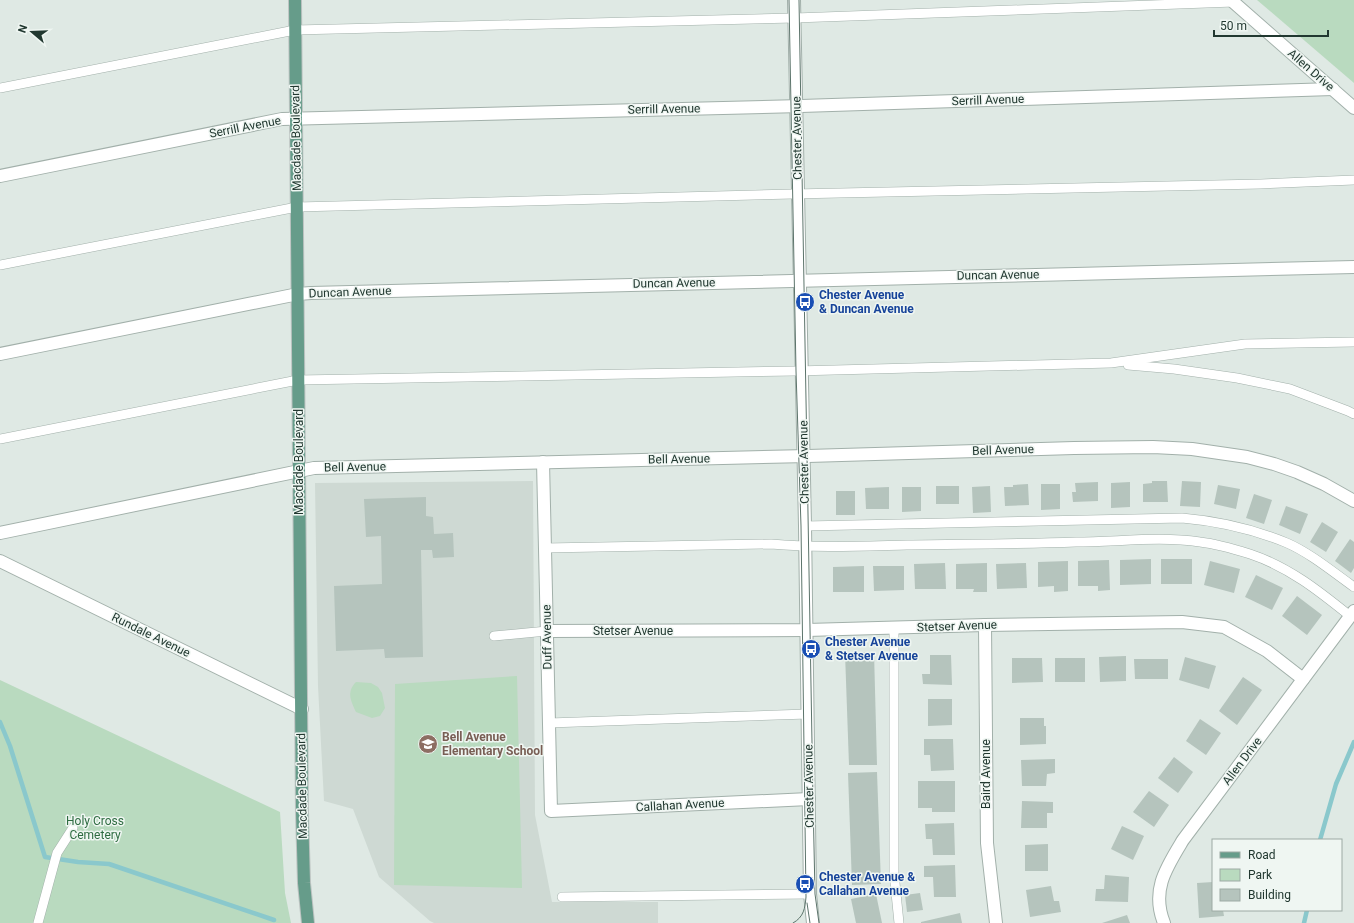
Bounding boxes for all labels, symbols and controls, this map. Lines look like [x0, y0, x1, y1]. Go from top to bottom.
north arrow [12, 12, 52, 52]
scale bar [1214, 12, 1328, 38]
text: 50 m [1220, 19, 1247, 33]
text: N [16, 23, 31, 35]
street label: Allen Drive [1285, 46, 1337, 94]
street label: Macdade Boulevard [288, 85, 304, 191]
street label: Serrill Avenue [951, 92, 1025, 108]
street label: Chester Avenue [789, 96, 805, 180]
street label: Serrill Avenue [628, 101, 700, 117]
street label: Serrill Avenue [208, 113, 282, 141]
street label: Duncan Avenue [956, 267, 1040, 283]
street label: Duncan Avenue [632, 275, 716, 291]
street label: Duncan Avenue [308, 284, 392, 300]
place label: Chester Avenue & Duncan Avenue [819, 288, 914, 316]
bus stop icon: Chester Avenue & Duncan Avenue [794, 291, 816, 313]
street label: Macdade Boulevard [292, 409, 306, 515]
street label: Chester Avenue [796, 420, 812, 504]
street label: Bell Avenue [972, 442, 1034, 458]
street label: Bell Avenue [648, 451, 710, 467]
street label: Bell Avenue [324, 459, 386, 475]
street label: Duff Avenue [539, 604, 555, 670]
street label: Rundale Avenue [110, 610, 192, 660]
street label: Stetser Avenue [917, 618, 997, 634]
street label: Stetser Avenue [593, 624, 673, 638]
place label: Chester Avenue & Stetser Avenue [825, 635, 919, 663]
bus stop icon: Chester Avenue & Stetser Avenue [800, 638, 822, 660]
place label: Bell Avenue Elementary School [442, 730, 543, 758]
street label: Macdade Boulevard [294, 733, 310, 839]
school or university icon: Bell Avenue Elementary School [417, 733, 439, 755]
street label: Allen Drive [1219, 734, 1265, 788]
street label: Baird Avenue [979, 739, 993, 809]
street label: Chester Avenue [801, 744, 817, 828]
street label: Callahan Avenue [635, 796, 725, 814]
park label: Holy Cross Cemetery [66, 814, 124, 842]
legend [1212, 839, 1342, 911]
text: Road [1248, 848, 1276, 862]
text: Park [1248, 868, 1273, 882]
place label: Chester Avenue & Callahan Avenue [819, 870, 915, 898]
bus stop icon: Chester Avenue & Callahan Avenue [794, 873, 816, 895]
text: Building [1248, 888, 1291, 902]

